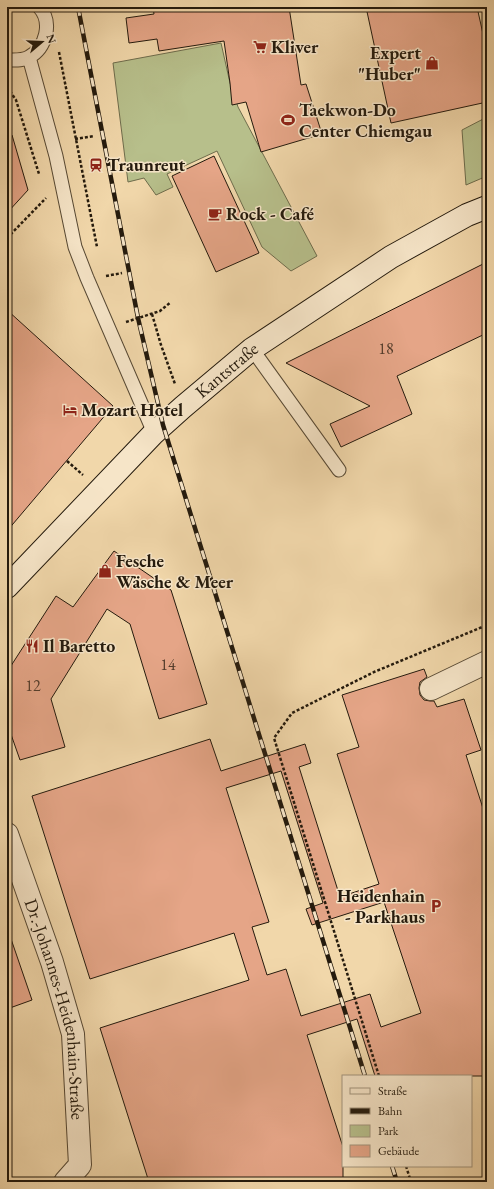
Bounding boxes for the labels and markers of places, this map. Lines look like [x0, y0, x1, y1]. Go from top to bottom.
place label: Kliver [271, 35, 319, 58]
supermarket icon: Kliver [252, 39, 268, 55]
place label: Expert "Huber" [358, 41, 421, 85]
shop icon: Expert "Huber" [424, 55, 440, 71]
place label: Taekwon-Do Center Chiemgau [299, 98, 432, 142]
sports icon: Taekwon-Do Center Chiemgau [280, 112, 296, 128]
place label: Traunreut [107, 153, 186, 176]
station icon: Traunreut [88, 157, 104, 173]
place label: Rock - Café [226, 202, 314, 225]
cafe icon: Rock - Café [207, 206, 223, 222]
place label: Mozart Hotel [81, 398, 183, 421]
hotel icon: Mozart Hotel [62, 402, 78, 418]
place label: Fesche Wäsche & Meer [116, 549, 234, 593]
shop icon: Fesche Wäsche & Meer [97, 563, 113, 579]
place label: Il Baretto [43, 634, 115, 657]
restaurant icon: Il Baretto [24, 638, 40, 654]
place label: Heidenhain - Parkhaus [337, 884, 425, 928]
parking icon: Heidenhain - Parkhaus [428, 898, 444, 914]

